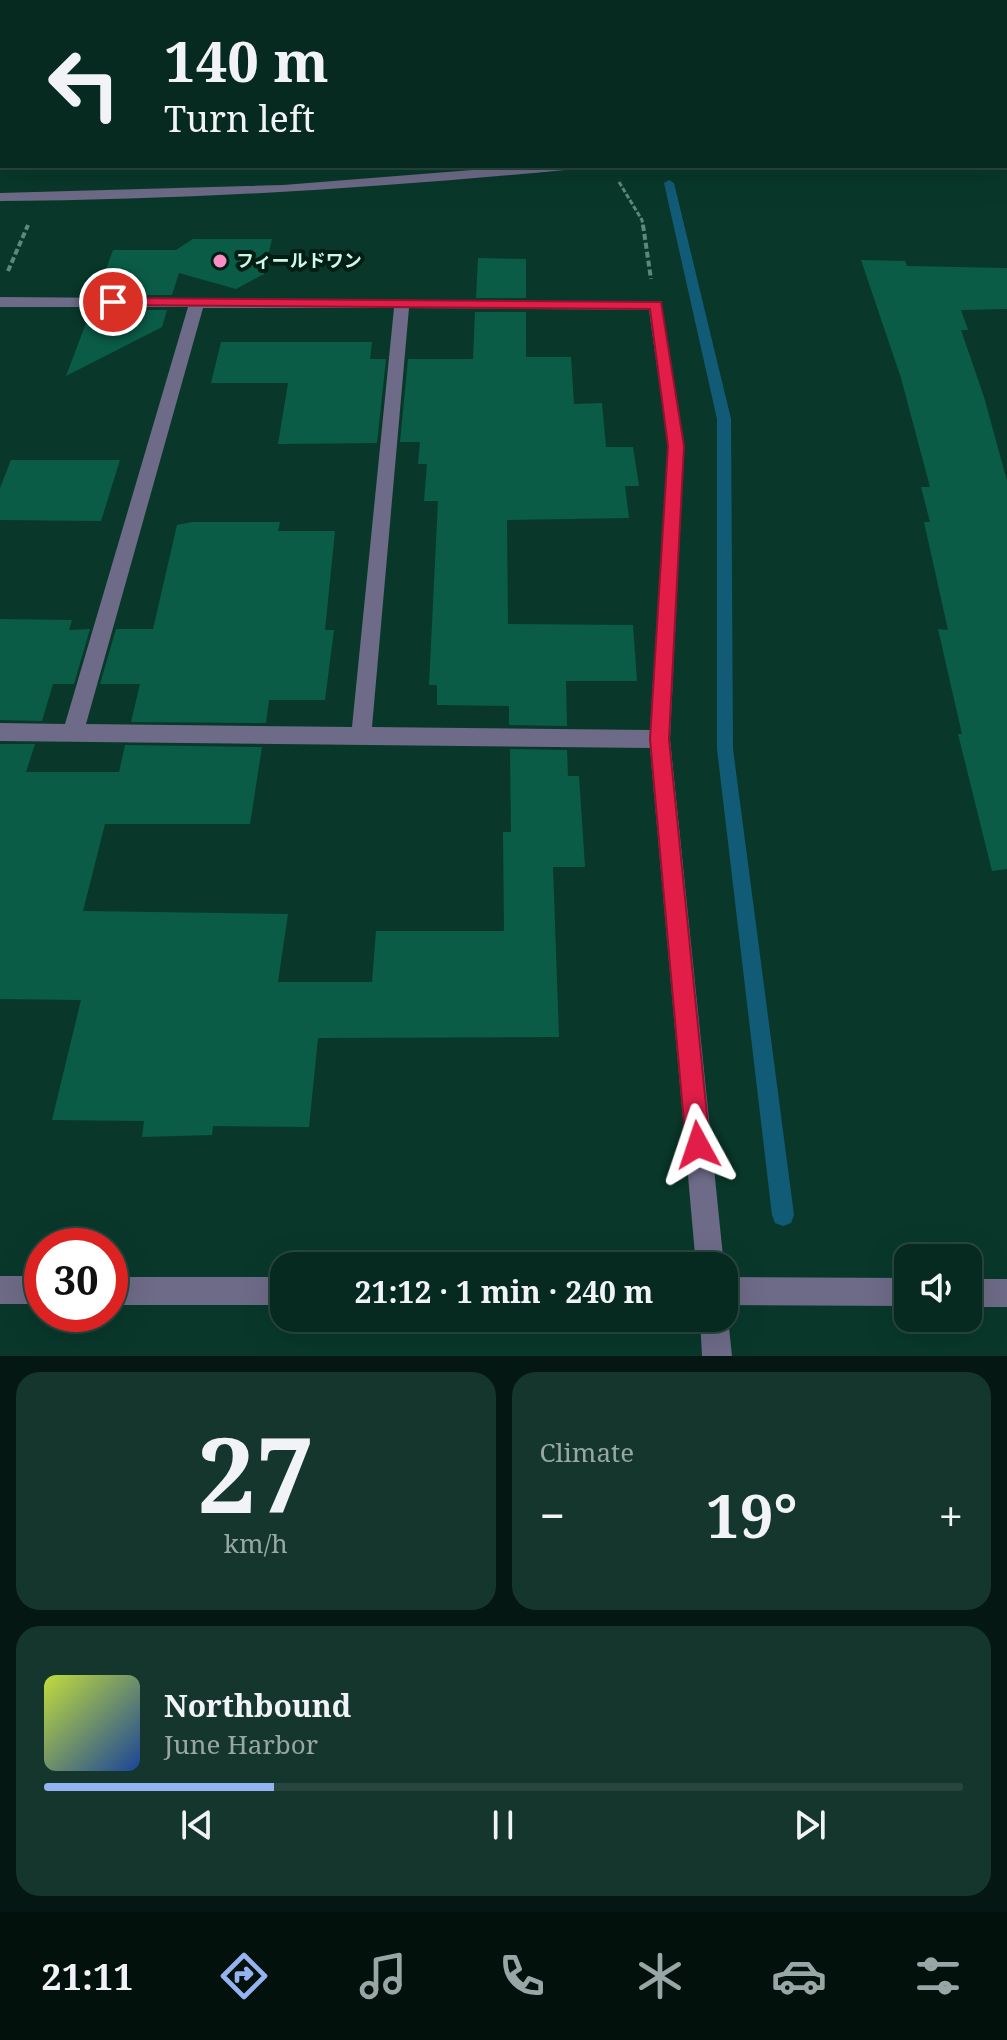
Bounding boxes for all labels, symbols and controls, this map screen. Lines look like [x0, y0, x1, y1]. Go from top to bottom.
text: 140 m [164, 22, 329, 98]
icon: left [32, 32, 136, 136]
text: Turn left [164, 94, 315, 143]
place label: フィールドワン [236, 248, 362, 272]
marker: フィールドワン [211, 252, 229, 270]
pin [79, 268, 147, 336]
icon: arrive [91, 280, 135, 324]
position arrow [656, 1103, 740, 1187]
speed limit sign: 30 [24, 1228, 128, 1332]
map controls [894, 1244, 982, 1332]
button: sound [894, 1244, 982, 1332]
text: 21:12 · 1 min · 240 m [355, 1271, 653, 1312]
text: 27 [197, 1402, 315, 1543]
text: Climate [540, 1434, 634, 1470]
text: 19° [706, 1474, 798, 1556]
text: − [540, 1485, 565, 1545]
text: + [938, 1485, 963, 1545]
text: km/h [224, 1525, 288, 1561]
text: Northbound [164, 1685, 351, 1726]
text: June Harbor [164, 1726, 318, 1762]
icon: previous [175, 1803, 219, 1847]
icon: pause [481, 1803, 525, 1847]
icon: next [788, 1803, 832, 1847]
icon: directions [216, 1948, 272, 2004]
icon: music [355, 1948, 411, 2004]
icon: phone [494, 1948, 550, 2004]
icon: climate [632, 1948, 688, 2004]
icon: car [771, 1948, 827, 2004]
icon: filters [910, 1948, 966, 2004]
text: 21:11 [41, 1952, 134, 2001]

